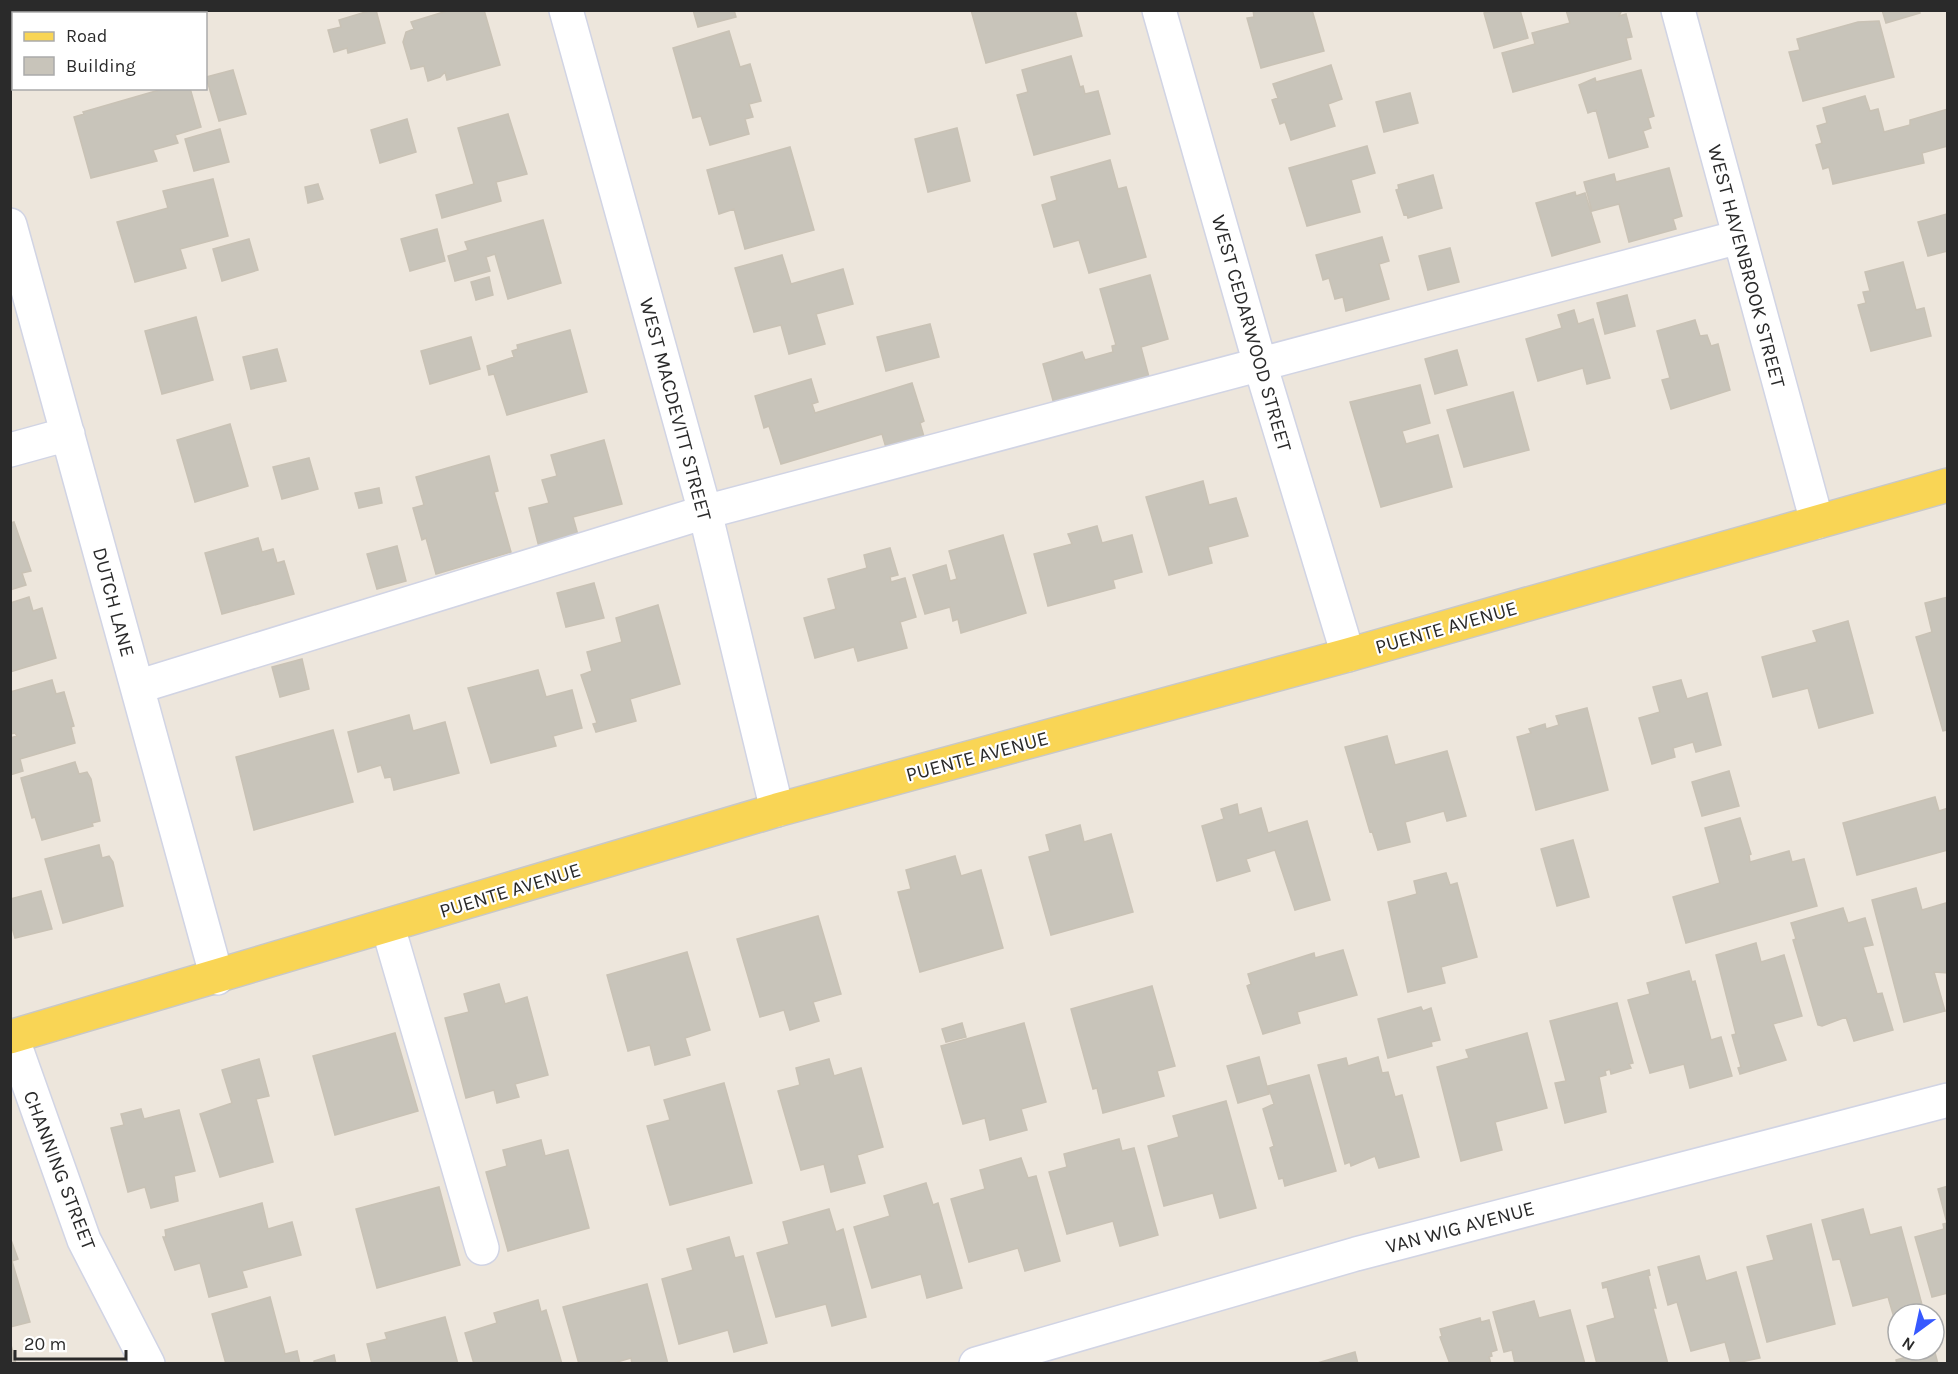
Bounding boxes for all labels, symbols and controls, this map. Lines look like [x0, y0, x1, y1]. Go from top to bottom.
legend [12, 12, 207, 90]
text: Road [66, 25, 107, 47]
text: Building [66, 55, 136, 77]
street label: WEST HAVENBROOK STREET [1703, 142, 1790, 390]
street label: WEST CEDARWOOD STREET [1207, 212, 1296, 454]
street label: WEST MACDEVITT STREET [635, 295, 716, 523]
street label: DUTCH LANE [88, 545, 139, 659]
street label: PUENTE AVENUE [1373, 596, 1520, 659]
street label: PUENTE AVENUE [903, 726, 1051, 787]
street label: PUENTE AVENUE [437, 858, 584, 923]
street label: CHANNING STREET [19, 1088, 100, 1253]
street label: VAN WIG AVENUE [1383, 1197, 1537, 1258]
north arrow [1886, 1302, 1946, 1362]
scale bar [15, 1323, 126, 1361]
text: 20 m [24, 1333, 66, 1355]
text: N [1898, 1333, 1918, 1355]

